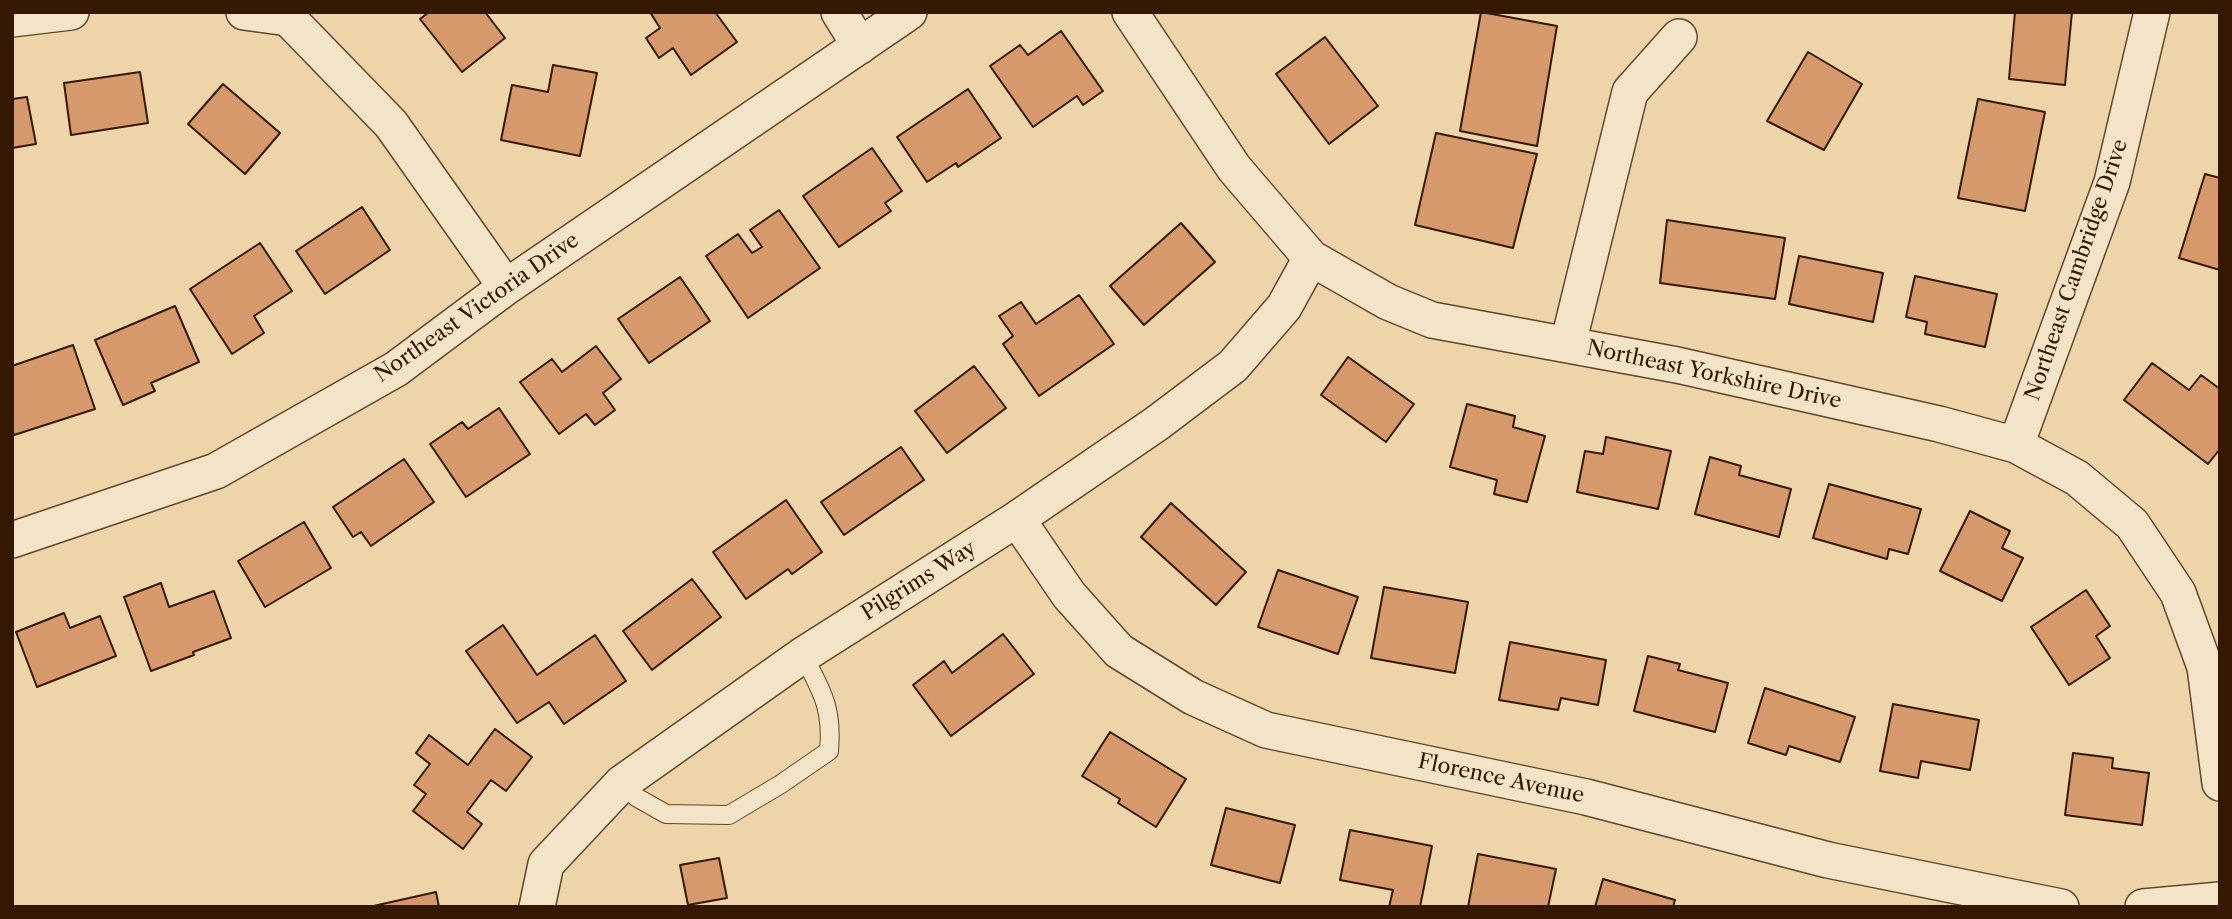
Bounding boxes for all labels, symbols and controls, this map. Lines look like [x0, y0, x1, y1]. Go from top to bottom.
street label: Northeast Cambridge Drive [2020, 136, 2134, 404]
street label: Northeast Victoria Drive [370, 228, 584, 388]
street label: Northeast Yorkshire Drive [1584, 336, 1844, 414]
street label: Pilgrims Way [857, 536, 981, 626]
street label: Florence Avenue [1416, 749, 1586, 809]

